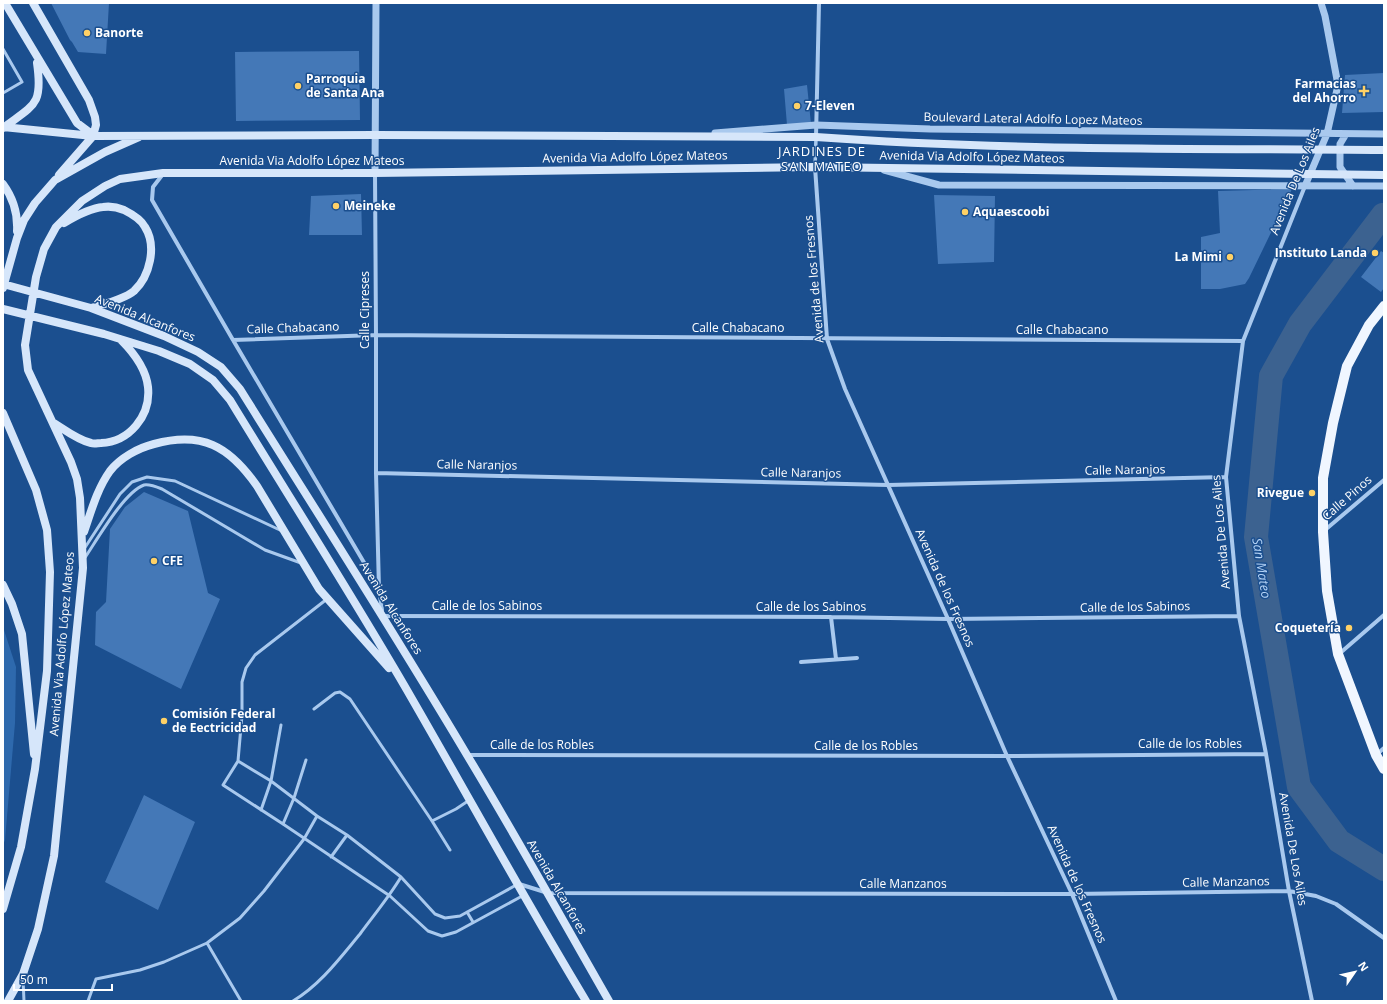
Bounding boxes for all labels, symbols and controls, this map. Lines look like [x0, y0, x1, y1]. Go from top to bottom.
place label: Banorte [95, 24, 143, 41]
marker: Banorte [82, 28, 92, 38]
place label: Parroquia de Santa Ana [306, 70, 385, 101]
place label: Farmacias del Ahorro [1293, 75, 1356, 106]
marker: Parroquia de Santa Ana [293, 81, 303, 91]
marker: Farmacias del Ahorro [1359, 86, 1369, 96]
place label: 7-Eleven [805, 97, 855, 114]
marker: 7-Eleven [792, 101, 802, 111]
street label: Boulevard Lateral Adolfo Lopez Mateos [923, 108, 1143, 129]
street label: Avenida De Los Ailes [1265, 124, 1324, 237]
district label: JARDINES DE SAN MATEO [776, 142, 866, 175]
street label: Avenida Via Adolfo López Mateos [542, 146, 728, 167]
street label: Avenida Via Adolfo López Mateos [879, 146, 1065, 167]
street label: Avenida Via Adolfo López Mateos [219, 152, 405, 169]
place label: Meineke [344, 197, 396, 214]
marker: Meineke [331, 201, 341, 211]
place label: Aquaescoobi [973, 203, 1049, 220]
marker: Aquaescoobi [960, 207, 970, 217]
street label: Avenida de los Fresnos [799, 214, 828, 344]
place label: Instituto Landa [1275, 244, 1367, 261]
place label: La Mimi [1174, 248, 1222, 265]
marker: Instituto Landa [1370, 248, 1380, 258]
marker: La Mimi [1225, 252, 1235, 262]
street label: Calle Cipreses [356, 271, 373, 349]
street label: Avenida Alcanfores [92, 290, 198, 346]
street label: Calle Chabacano [246, 317, 340, 338]
street label: Calle Chabacano [692, 319, 784, 336]
street label: Calle Chabacano [1016, 321, 1108, 338]
street label: Calle Naranjos [436, 455, 518, 474]
street label: Calle Naranjos [1084, 460, 1166, 479]
street label: Calle Naranjos [760, 463, 842, 482]
street label: Calle Pinos [1318, 471, 1375, 524]
street label: Avenida De Los Ailes [1207, 474, 1234, 590]
place label: Rivegue [1257, 484, 1304, 501]
marker: Rivegue [1307, 488, 1317, 498]
street label: Avenida de los Fresnos [912, 526, 979, 650]
water label: San Mateo [1248, 536, 1276, 600]
street label: Avenida Via Adolfo López Mateos [45, 551, 78, 737]
place label: CFE [162, 552, 183, 569]
marker: CFE [149, 556, 159, 566]
street label: Avenida Alcanfores [356, 558, 427, 658]
street label: Calle de los Sabinos [432, 597, 542, 614]
street label: Calle de los Sabinos [1080, 597, 1191, 616]
street label: Calle de los Sabinos [756, 598, 866, 615]
place label: Coquetería [1275, 619, 1341, 636]
marker: Coquetería [1344, 623, 1354, 633]
place label: Comisión Federal de Eectricidad [172, 705, 275, 736]
marker: Comisión Federal de Eectricidad [159, 716, 169, 726]
street label: Calle de los Robles [1138, 735, 1242, 752]
street label: Calle de los Robles [490, 736, 594, 753]
street label: Calle de los Robles [814, 737, 918, 754]
street label: Avenida De Los Ailes [1275, 791, 1312, 907]
street label: Avenida de los Fresnos [1044, 822, 1111, 946]
street label: Avenida Alcanfores [523, 836, 592, 938]
street label: Calle Manzanos [1182, 872, 1270, 891]
street label: Calle Manzanos [859, 875, 947, 892]
north arrow [1335, 952, 1375, 992]
text: N [1355, 958, 1372, 974]
scale bar [14, 966, 112, 992]
text: 50 m [20, 971, 48, 988]

